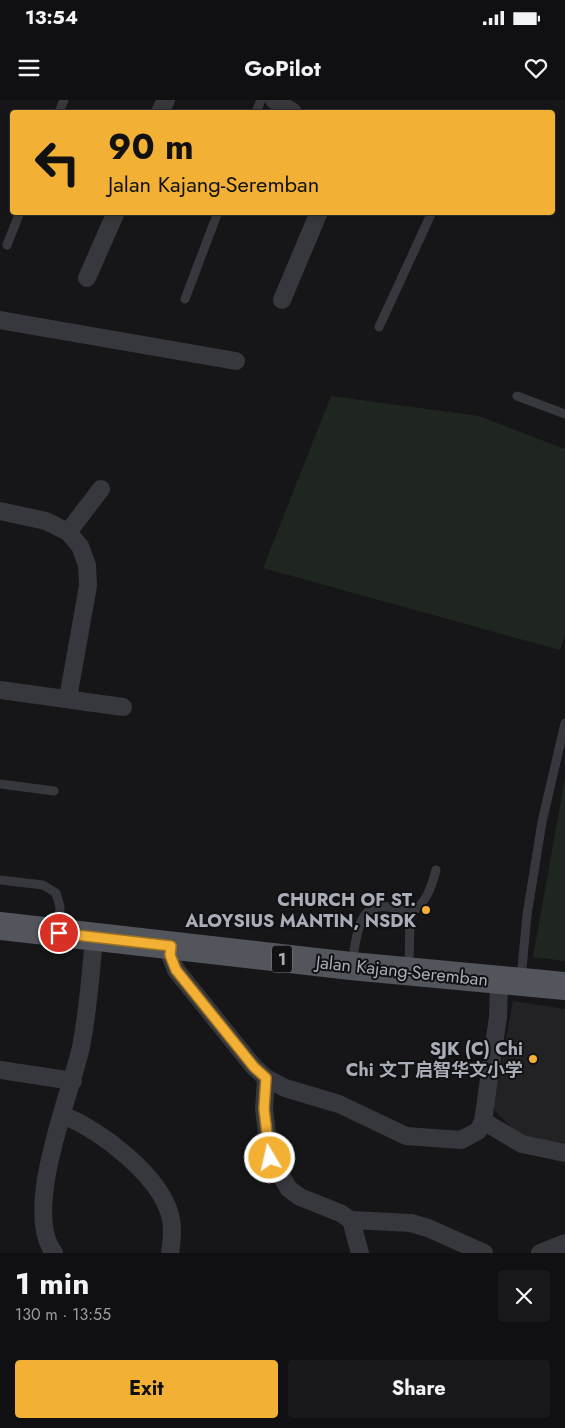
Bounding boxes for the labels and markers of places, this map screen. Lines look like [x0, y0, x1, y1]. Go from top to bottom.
place label: CHURCH OF ST. ALOYSIUS MANTIN, NSDK [184, 887, 416, 934]
marker: CHURCH OF ST. ALOYSIUS MANTIN, NSDK [420, 904, 432, 916]
pin [38, 912, 80, 954]
place label: SJK (C) Chi Chi 文丁启智华文小学 [346, 1036, 523, 1083]
marker: SJK (C) Chi Chi 文丁启智华文小学 [527, 1053, 539, 1065]

